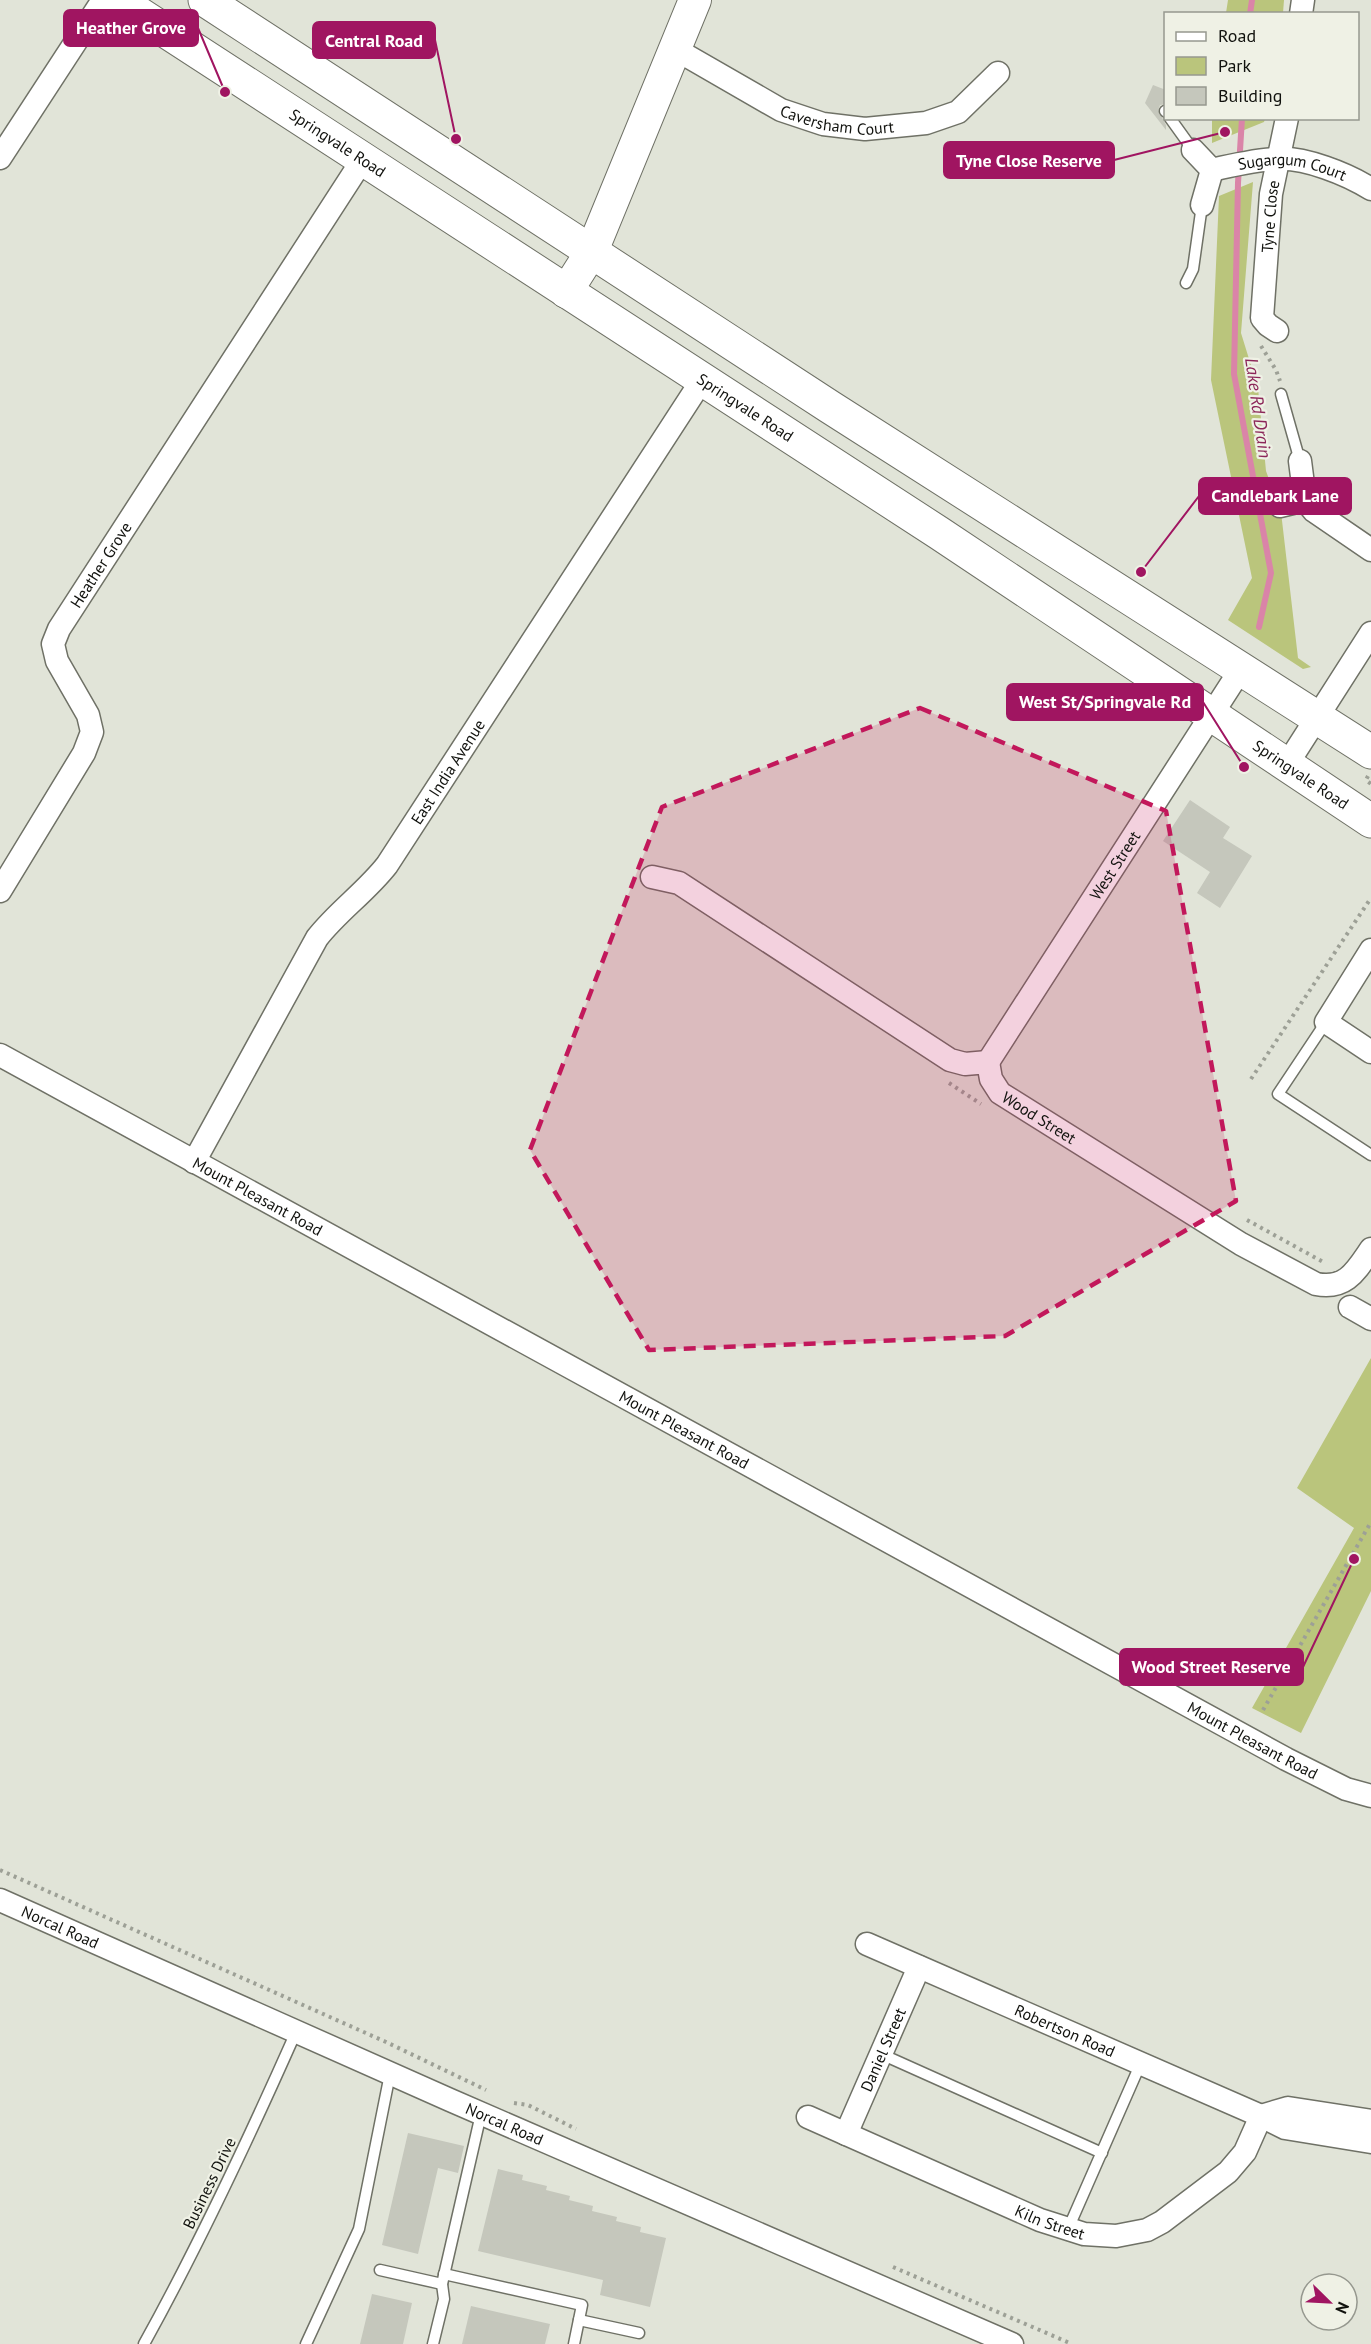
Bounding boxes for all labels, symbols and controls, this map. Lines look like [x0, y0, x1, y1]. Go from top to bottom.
callout: Heather Grove [64, 10, 198, 46]
legend [1164, 12, 1359, 120]
text: Heather Grove [76, 16, 186, 39]
callout: Central Road [313, 22, 435, 58]
text: Road [1218, 24, 1256, 47]
text: Central Road [325, 29, 423, 52]
text: Park [1218, 54, 1251, 77]
text: Building [1218, 84, 1282, 107]
street label: Caversham Court [778, 100, 895, 139]
street label: Springvale Road [286, 104, 390, 181]
callout: Tyne Close Reserve [944, 142, 1114, 178]
text: Tyne Close Reserve [956, 149, 1102, 172]
street label: Sugargum Court [1236, 149, 1350, 185]
street label: Tyne Close [1257, 178, 1284, 253]
water label: Lake Rd Drain [1240, 356, 1277, 460]
street label: Springvale Road [693, 369, 797, 446]
callout: Candlebark Lane [1199, 478, 1351, 514]
text: Candlebark Lane [1211, 484, 1339, 507]
street label: Heather Grove [66, 518, 136, 611]
callout: West St/Springvale Rd [1007, 684, 1203, 720]
text: West St/Springvale Rd [1019, 690, 1191, 713]
street label: East India Avenue [406, 716, 489, 828]
street label: Springvale Road [1249, 735, 1353, 813]
street label: West Street [1085, 827, 1145, 903]
street label: Wood Street [998, 1087, 1080, 1148]
street label: Mount Pleasant Road [189, 1153, 326, 1240]
street label: Mount Pleasant Road [616, 1386, 753, 1473]
callout: Wood Street Reserve [1120, 1649, 1303, 1685]
text: Wood Street Reserve [1131, 1655, 1291, 1678]
street label: Mount Pleasant Road [1184, 1697, 1321, 1783]
street label: Norcal Road [18, 1901, 102, 1953]
street label: Robertson Road [1012, 2000, 1118, 2061]
street label: Daniel Street [856, 2004, 910, 2095]
street label: Norcal Road [463, 2098, 547, 2149]
street label: Business Drive [178, 2134, 240, 2232]
street label: Kiln Street [1012, 2200, 1088, 2244]
north arrow [1299, 2272, 1359, 2332]
text: N [1331, 2299, 1354, 2317]

